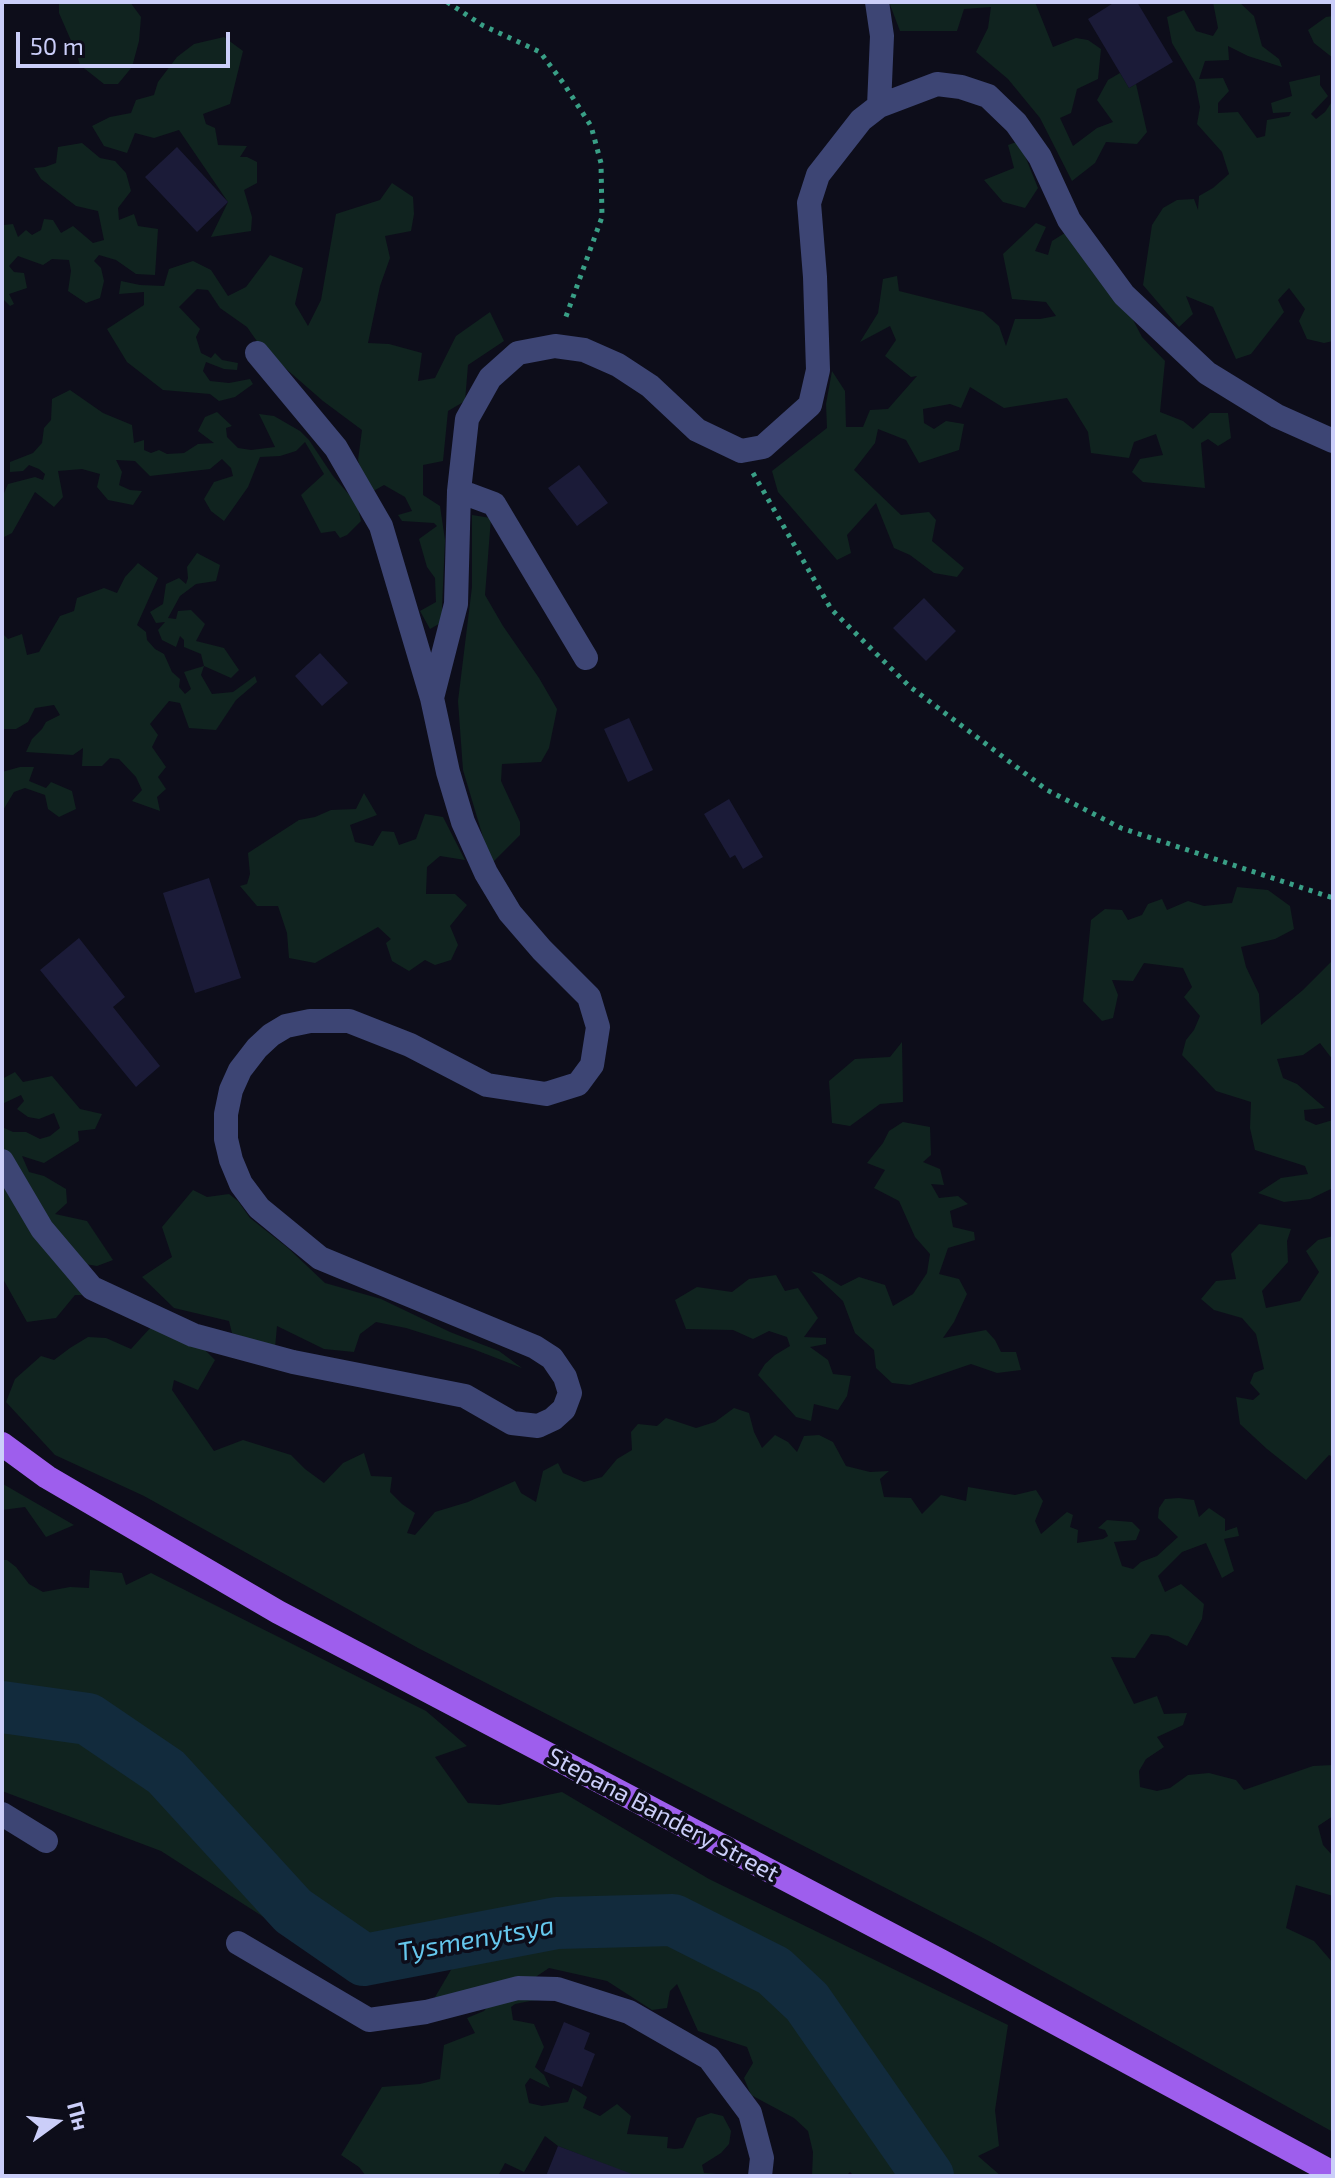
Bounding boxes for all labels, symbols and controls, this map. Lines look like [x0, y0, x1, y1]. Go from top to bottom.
scale bar [20, 16, 234, 66]
text: 50 m [30, 31, 84, 60]
street label: Stepana Bandery Street [542, 1742, 784, 1888]
water label: Tysmenytsya [395, 1910, 557, 1968]
north arrow [16, 2082, 96, 2162]
text: Пн [63, 2099, 95, 2133]

